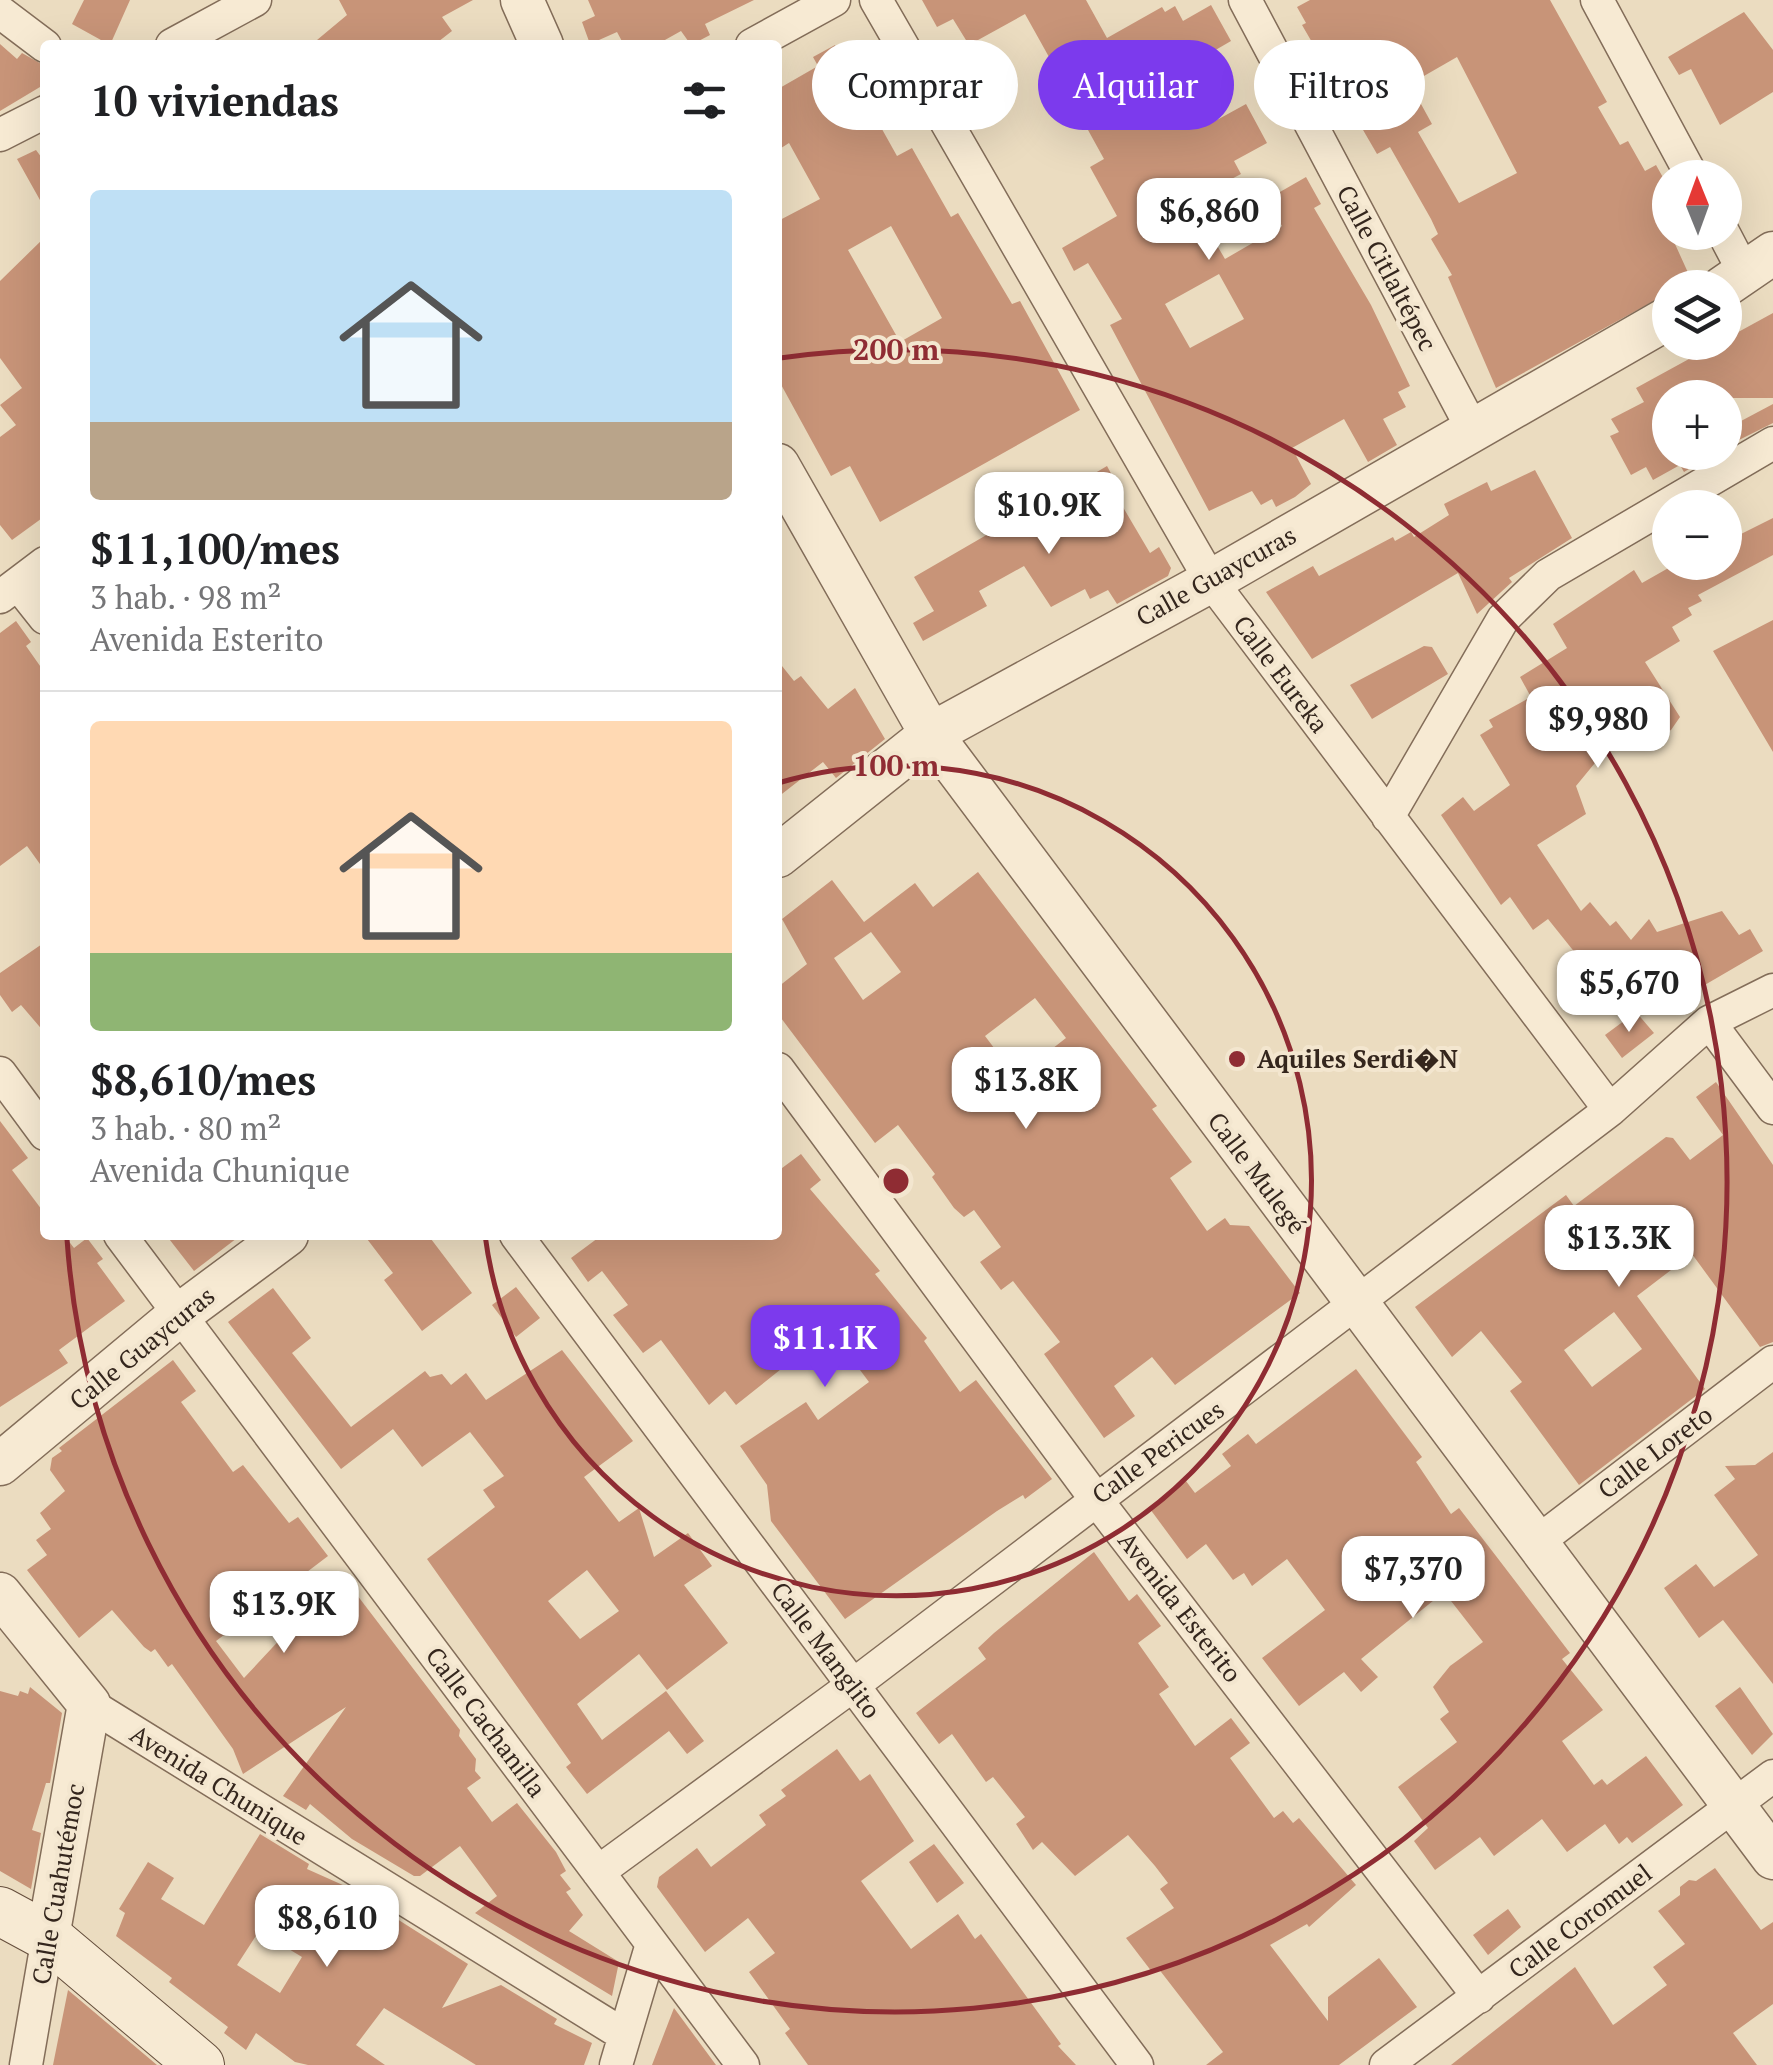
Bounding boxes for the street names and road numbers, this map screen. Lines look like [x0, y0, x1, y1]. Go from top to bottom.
street label: Calle Citlaltépec [1330, 179, 1445, 356]
street label: Calle Guaycuras [1130, 518, 1302, 633]
street label: Calle Eureka [1226, 608, 1337, 739]
street label: Calle Mulegé [1201, 1105, 1314, 1240]
street label: Calle Guaycuras [62, 1279, 221, 1416]
street label: Calle Pericues [1085, 1392, 1230, 1511]
street label: Calle Loreto [1591, 1398, 1719, 1505]
street label: Avenida Esterito [1111, 1525, 1250, 1689]
street label: Calle Manglito [764, 1575, 889, 1725]
street label: Calle Cachanilla [419, 1640, 554, 1804]
street label: Avenida Chunique [124, 1717, 314, 1852]
street label: Calle Cuahutémoc [24, 1781, 91, 1987]
street label: Calle Coromuel [1501, 1856, 1658, 1985]

